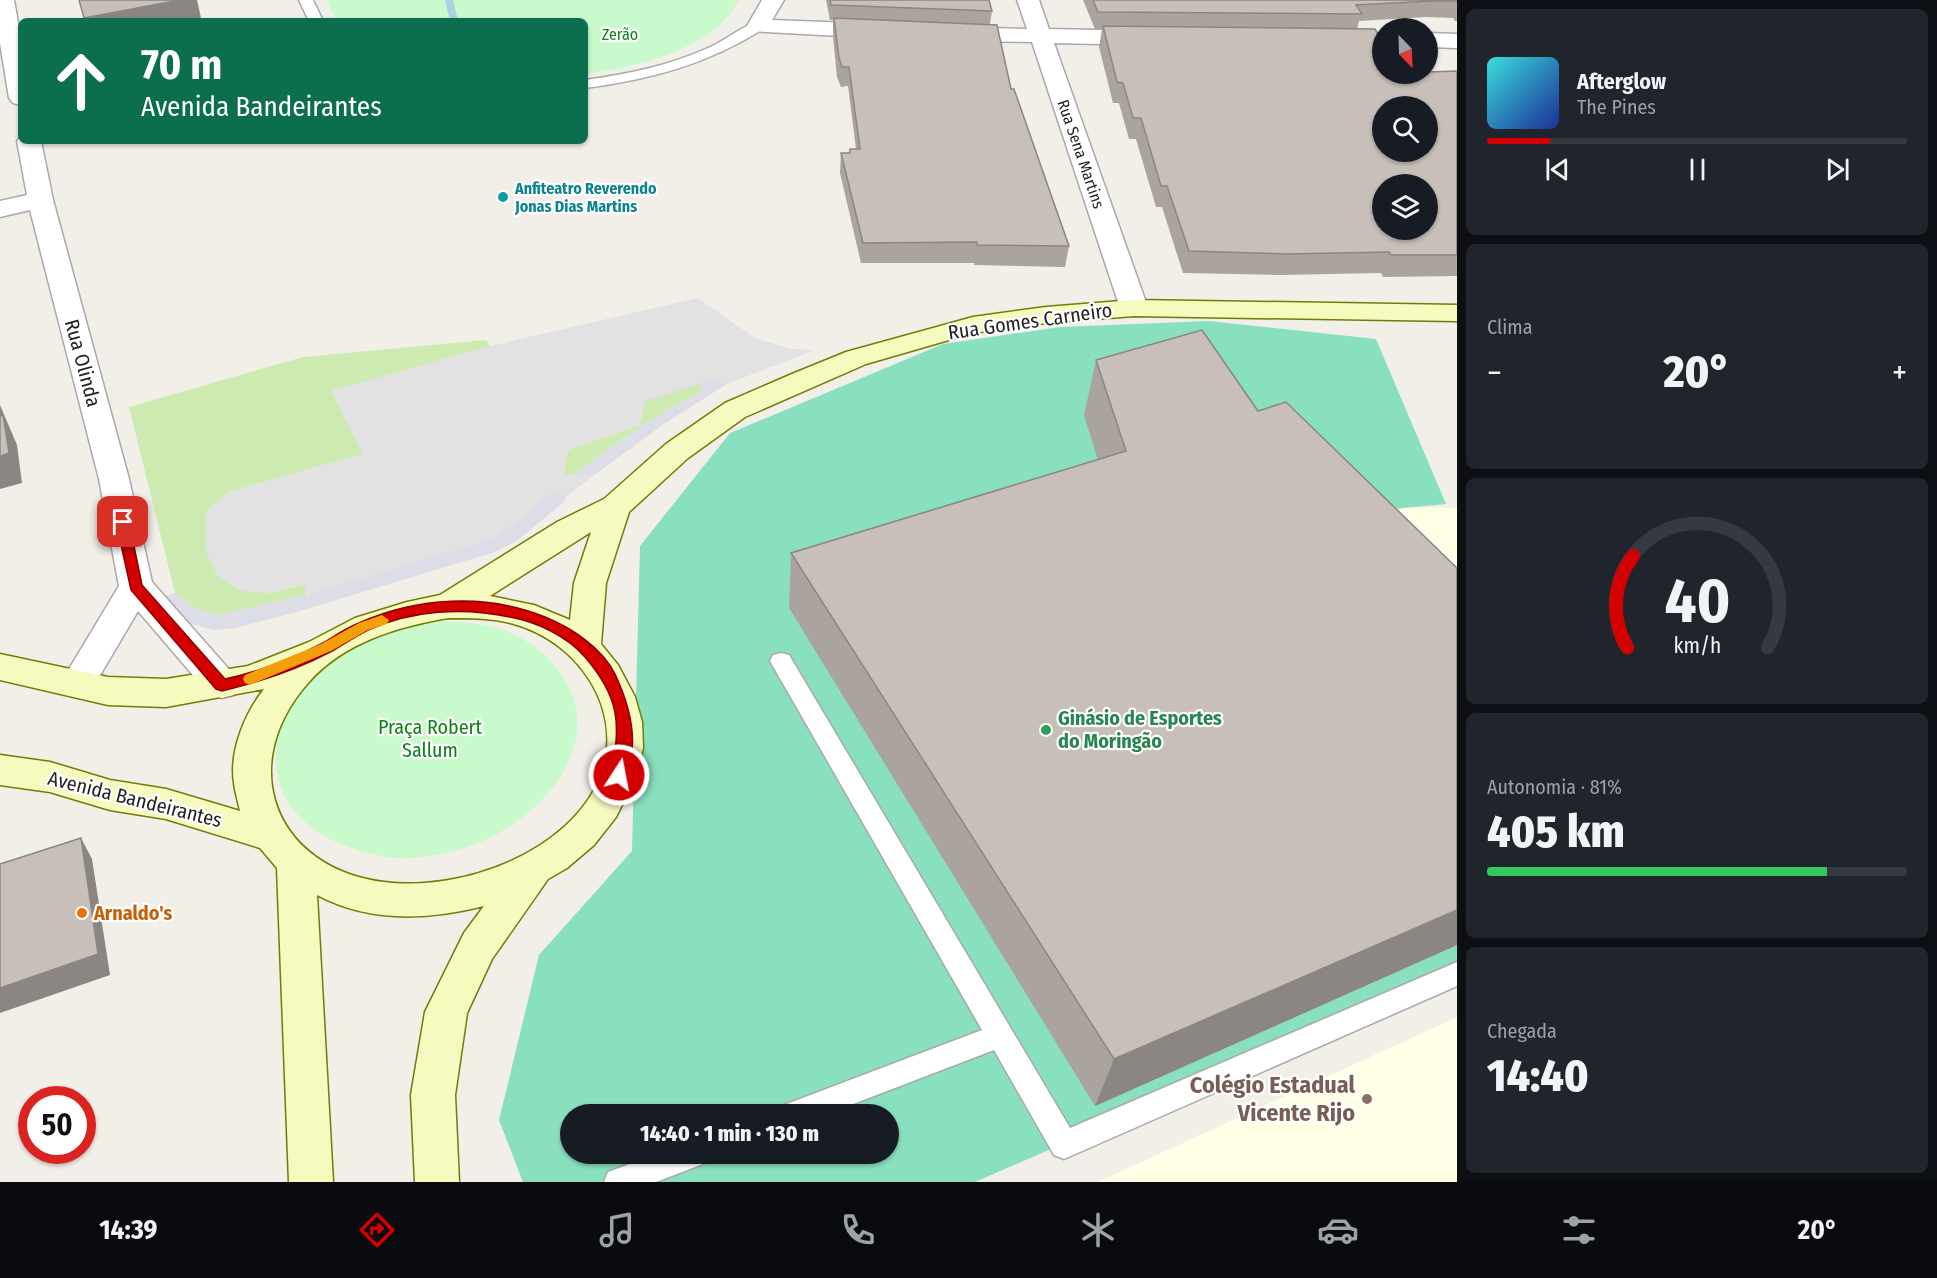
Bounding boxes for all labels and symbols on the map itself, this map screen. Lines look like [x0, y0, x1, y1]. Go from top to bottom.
north arrow [1372, 18, 1438, 84]
park label: Zerão [602, 25, 638, 44]
street label: Rua Sena Martins [1053, 97, 1109, 211]
place label: Anfiteatro Reverendo Jonas Dias Martins [514, 179, 657, 216]
marker: Anfiteatro Reverendo Jonas Dias Martins [496, 190, 510, 204]
street label: Rua Gomes Carneiro [946, 298, 1114, 344]
street label: Rua Olinda [60, 317, 106, 409]
pin [97, 496, 148, 547]
place label: Ginásio de Esportes do Moringão [1058, 706, 1222, 753]
park label: Praça Robert Sallum [378, 715, 483, 762]
marker: Ginásio de Esportes do Moringão [1039, 723, 1053, 737]
position arrow [587, 743, 651, 807]
street label: Avenida Bandeirantes [46, 766, 224, 832]
place label: Arnaldo's [93, 901, 172, 925]
marker: Arnaldo's [75, 906, 89, 920]
place label: Colégio Estadual Vicente Rijo [1190, 1071, 1355, 1127]
speed limit sign: 50 [18, 1086, 96, 1164]
marker: Colégio Estadual Vicente Rijo [1360, 1092, 1374, 1106]

